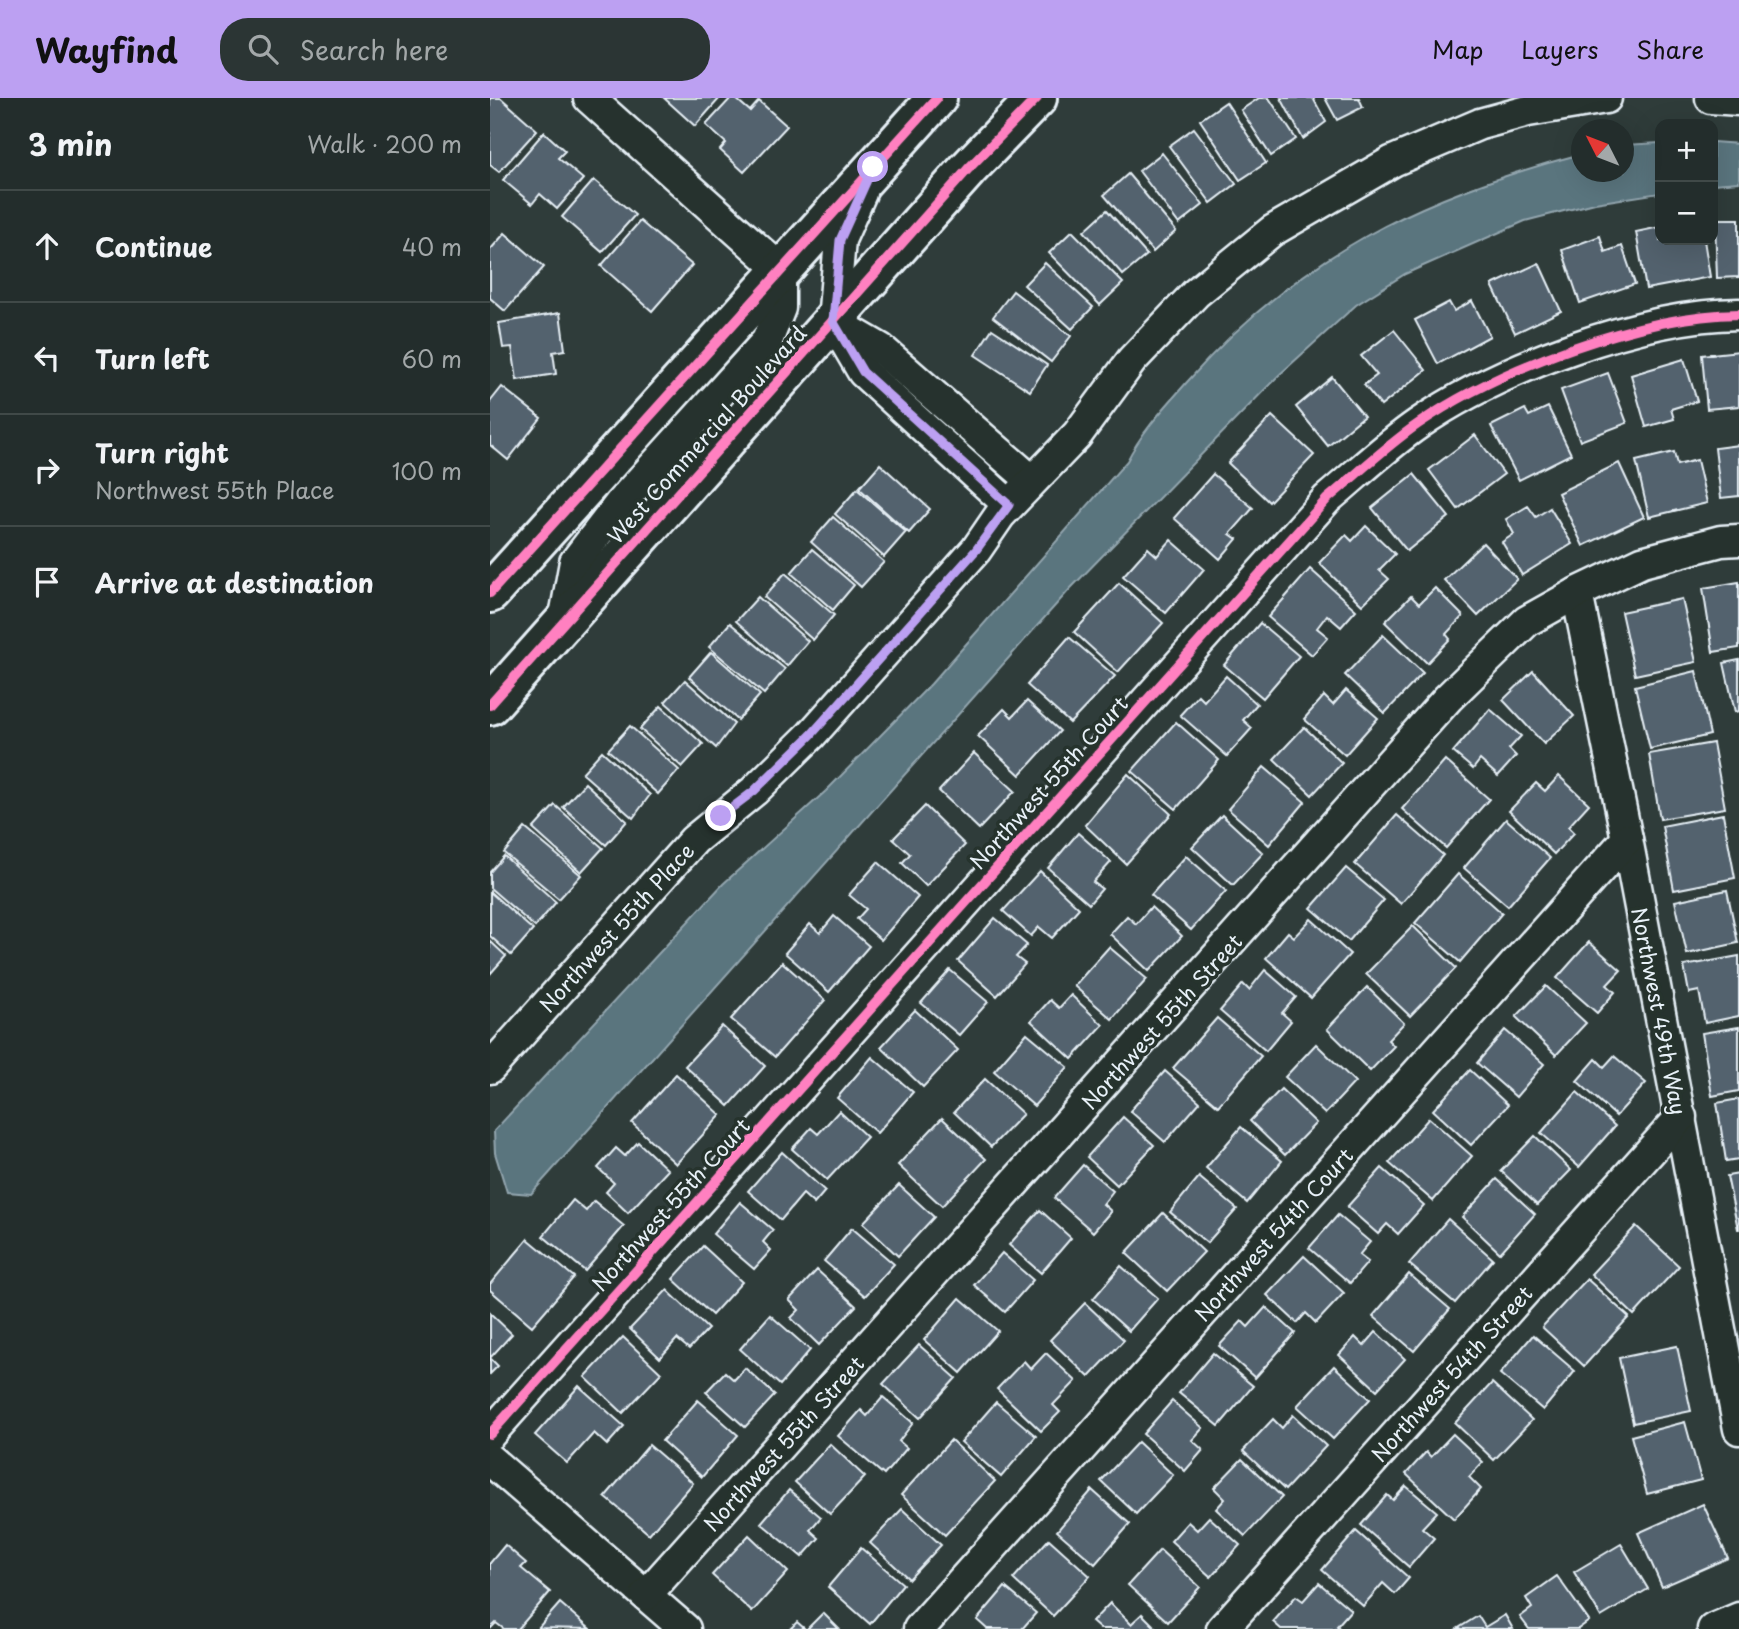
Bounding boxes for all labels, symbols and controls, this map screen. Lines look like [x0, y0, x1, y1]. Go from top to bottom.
search box [220, 18, 710, 81]
text: Wayfind [35, 24, 178, 74]
icon: search [244, 30, 282, 68]
text: Search here [300, 30, 448, 69]
text: Map [1432, 31, 1483, 67]
text: Layers [1521, 31, 1598, 67]
text: Share [1636, 31, 1704, 67]
north arrow [1571, 119, 1634, 182]
map controls [1655, 119, 1718, 245]
button: + [1655, 119, 1718, 182]
text: 3 min [28, 121, 113, 166]
text: Walk · 200 m [307, 126, 462, 161]
route start [857, 151, 888, 182]
button: − [1655, 182, 1718, 245]
icon: ahead [28, 227, 66, 265]
text: Continue [95, 227, 212, 266]
text: 40 m [402, 229, 462, 264]
street label: West Commercial Boulevard [599, 318, 813, 550]
icon: left [28, 339, 66, 377]
text: Turn left [95, 339, 210, 378]
text: 60 m [402, 341, 462, 376]
text: Turn right [95, 433, 229, 472]
icon: right [28, 451, 66, 489]
text: 100 m [392, 453, 462, 488]
text: Northwest 55th Place [95, 472, 335, 507]
icon: arrive [28, 563, 66, 601]
text: Arrive at destination [95, 563, 374, 602]
street label: Northwest 55th Court [961, 688, 1135, 876]
route end [705, 800, 736, 831]
street label: Northwest 55th Place [531, 835, 701, 1019]
street label: Northwest 49th Way [1624, 905, 1696, 1117]
street label: Northwest 55th Street [1073, 926, 1249, 1116]
street label: Northwest 55th Court [583, 1110, 757, 1298]
street label: Northwest 54th Court [1186, 1140, 1360, 1328]
street label: Northwest 54th Street [1363, 1278, 1539, 1468]
street label: Northwest 55th Street [695, 1348, 871, 1538]

